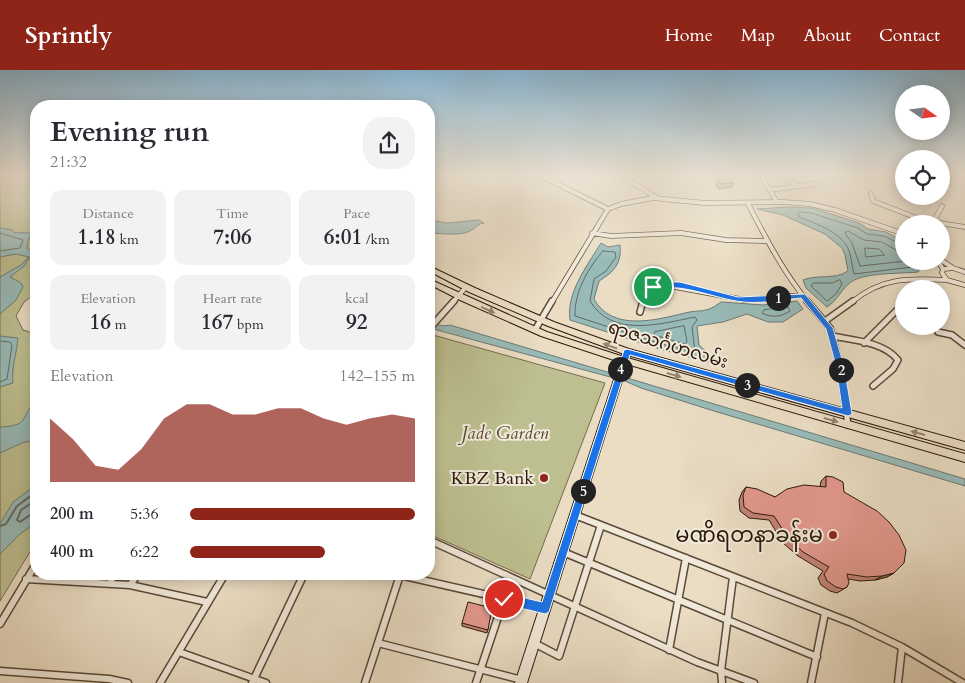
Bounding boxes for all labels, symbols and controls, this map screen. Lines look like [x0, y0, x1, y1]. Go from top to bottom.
text: Sprintly [25, 19, 112, 52]
text: Home [665, 23, 713, 48]
text: Map [741, 23, 775, 48]
text: About [803, 23, 851, 48]
text: Contact [879, 23, 940, 48]
north arrow [895, 85, 950, 140]
map controls [895, 85, 950, 335]
text: Evening run [50, 113, 209, 151]
button: share [363, 117, 415, 169]
button: locate [895, 150, 950, 205]
text: 21:32 [50, 151, 87, 173]
text: Distance [83, 204, 134, 223]
text: Time [216, 204, 249, 223]
text: Pace [343, 204, 370, 223]
button: + [895, 215, 950, 270]
text: 1.18 [77, 223, 116, 252]
text: 7:06 [213, 223, 252, 252]
text: 6:01 [324, 223, 362, 252]
text: km [116, 230, 139, 249]
text: /km [362, 230, 390, 249]
pin [632, 266, 674, 308]
icon: arrive [639, 273, 667, 301]
button: − [895, 280, 950, 335]
pin: 1 [766, 286, 790, 310]
text: Elevation [80, 289, 136, 308]
text: Heart rate [203, 289, 262, 308]
text: kcal [345, 289, 369, 308]
text: 1 [775, 289, 782, 308]
one-way arrow [481, 306, 495, 314]
text: 16 [90, 308, 111, 337]
text: 167 [201, 308, 233, 337]
text: 92 [346, 308, 368, 337]
street label: ရာဇသင်္ဂဟလမ်း [604, 314, 731, 377]
text: m [111, 315, 127, 334]
text: bpm [233, 315, 264, 334]
one-way arrow [602, 342, 617, 350]
pin: 4 [608, 356, 632, 382]
pin: 2 [828, 358, 854, 382]
text: 4 [617, 360, 624, 379]
text: 2 [838, 361, 845, 380]
text: Elevation [50, 365, 114, 387]
text: 142–155 m [339, 365, 415, 387]
one-way arrow [667, 372, 682, 380]
pin: 3 [734, 372, 760, 398]
text: 3 [744, 376, 751, 395]
one-way arrow [823, 416, 838, 424]
park label: Jade Garden [457, 421, 549, 446]
one-way arrow [910, 428, 925, 436]
place label: KBZ Bank [451, 466, 534, 491]
marker: KBZ Bank [538, 472, 550, 484]
pin: 5 [570, 478, 596, 504]
text: 5 [580, 482, 587, 501]
text: 200 m [50, 503, 94, 525]
text: 5:36 [130, 503, 159, 525]
place label: မဏိရတနာခန်းမ [675, 519, 823, 552]
marker: မဏိရတနာခန်းမ [827, 529, 839, 541]
text: 400 m [50, 541, 94, 563]
text: 6:22 [130, 541, 159, 563]
pin [483, 578, 525, 620]
icon: check [490, 585, 518, 613]

